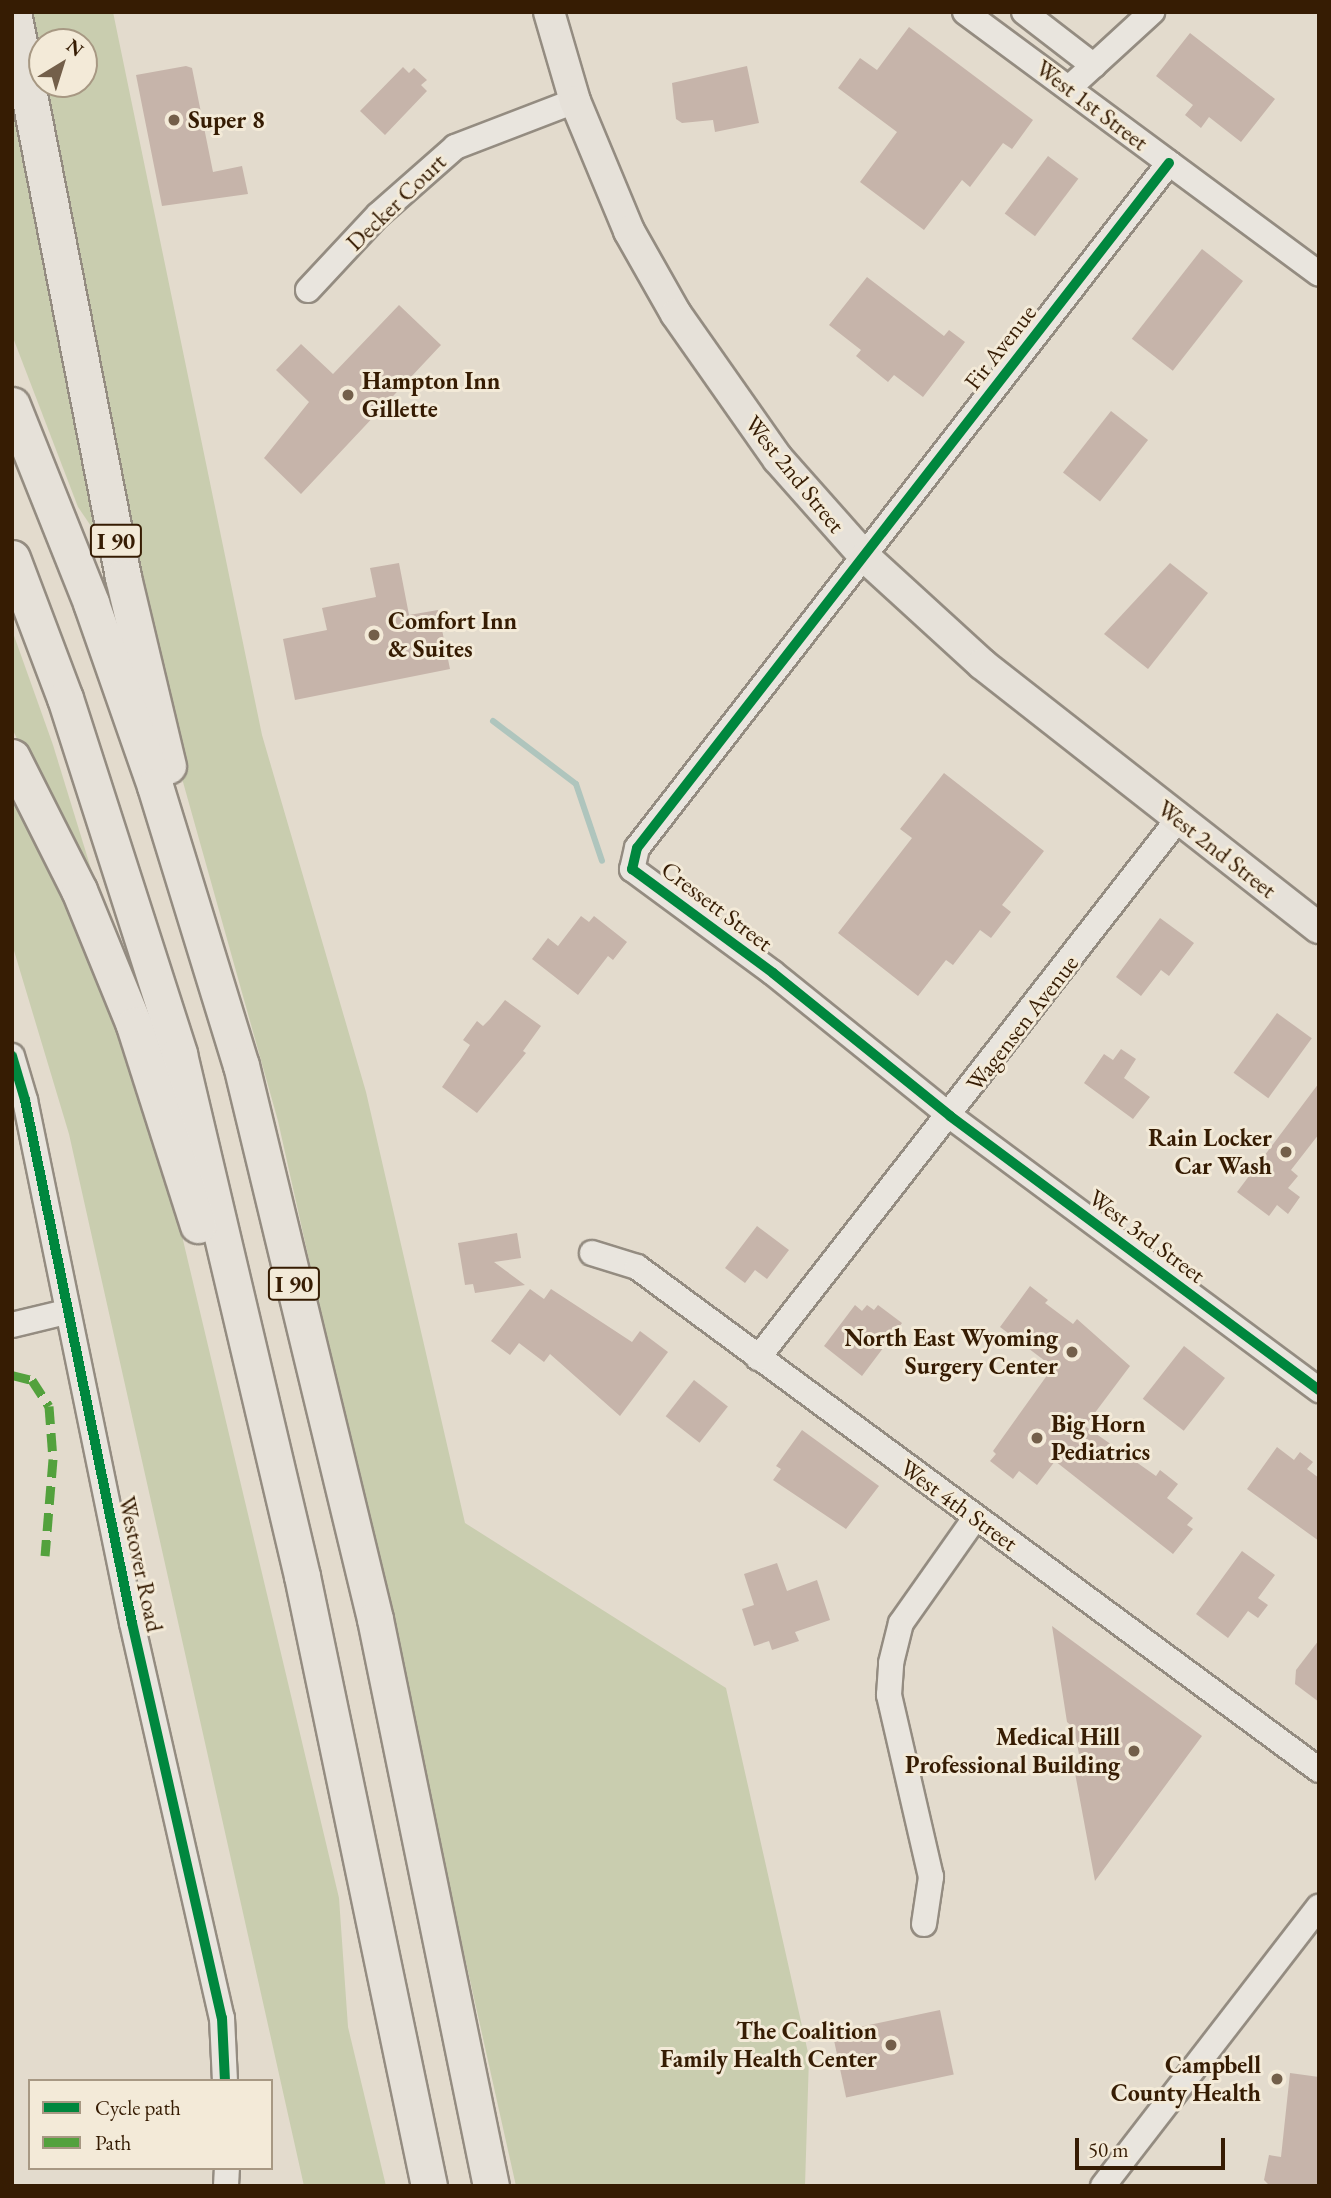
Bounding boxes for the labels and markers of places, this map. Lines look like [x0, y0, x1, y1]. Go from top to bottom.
place label: Super 8 [188, 106, 265, 134]
marker: Super 8 [166, 112, 182, 128]
place label: Hampton Inn Gillette [362, 367, 500, 423]
marker: Hampton Inn Gillette [340, 387, 356, 403]
place label: Comfort Inn & Suites [388, 607, 517, 663]
marker: Comfort Inn & Suites [366, 627, 382, 643]
place label: Rain Locker Car Wash [1148, 1124, 1272, 1180]
marker: Rain Locker Car Wash [1278, 1144, 1294, 1160]
place label: North East Wyoming Surgery Center [844, 1324, 1058, 1380]
marker: North East Wyoming Surgery Center [1064, 1344, 1080, 1360]
place label: Big Horn Pediatrics [1051, 1410, 1150, 1466]
marker: Big Horn Pediatrics [1029, 1430, 1045, 1446]
place label: Medical Hill Professional Building [905, 1723, 1120, 1779]
marker: Medical Hill Professional Building [1126, 1743, 1142, 1759]
place label: The Coalition Family Health Center [660, 2017, 877, 2073]
marker: The Coalition Family Health Center [883, 2037, 899, 2053]
place label: Campbell County Health [1111, 2051, 1261, 2107]
marker: Campbell County Health [1267, 2069, 1287, 2089]

